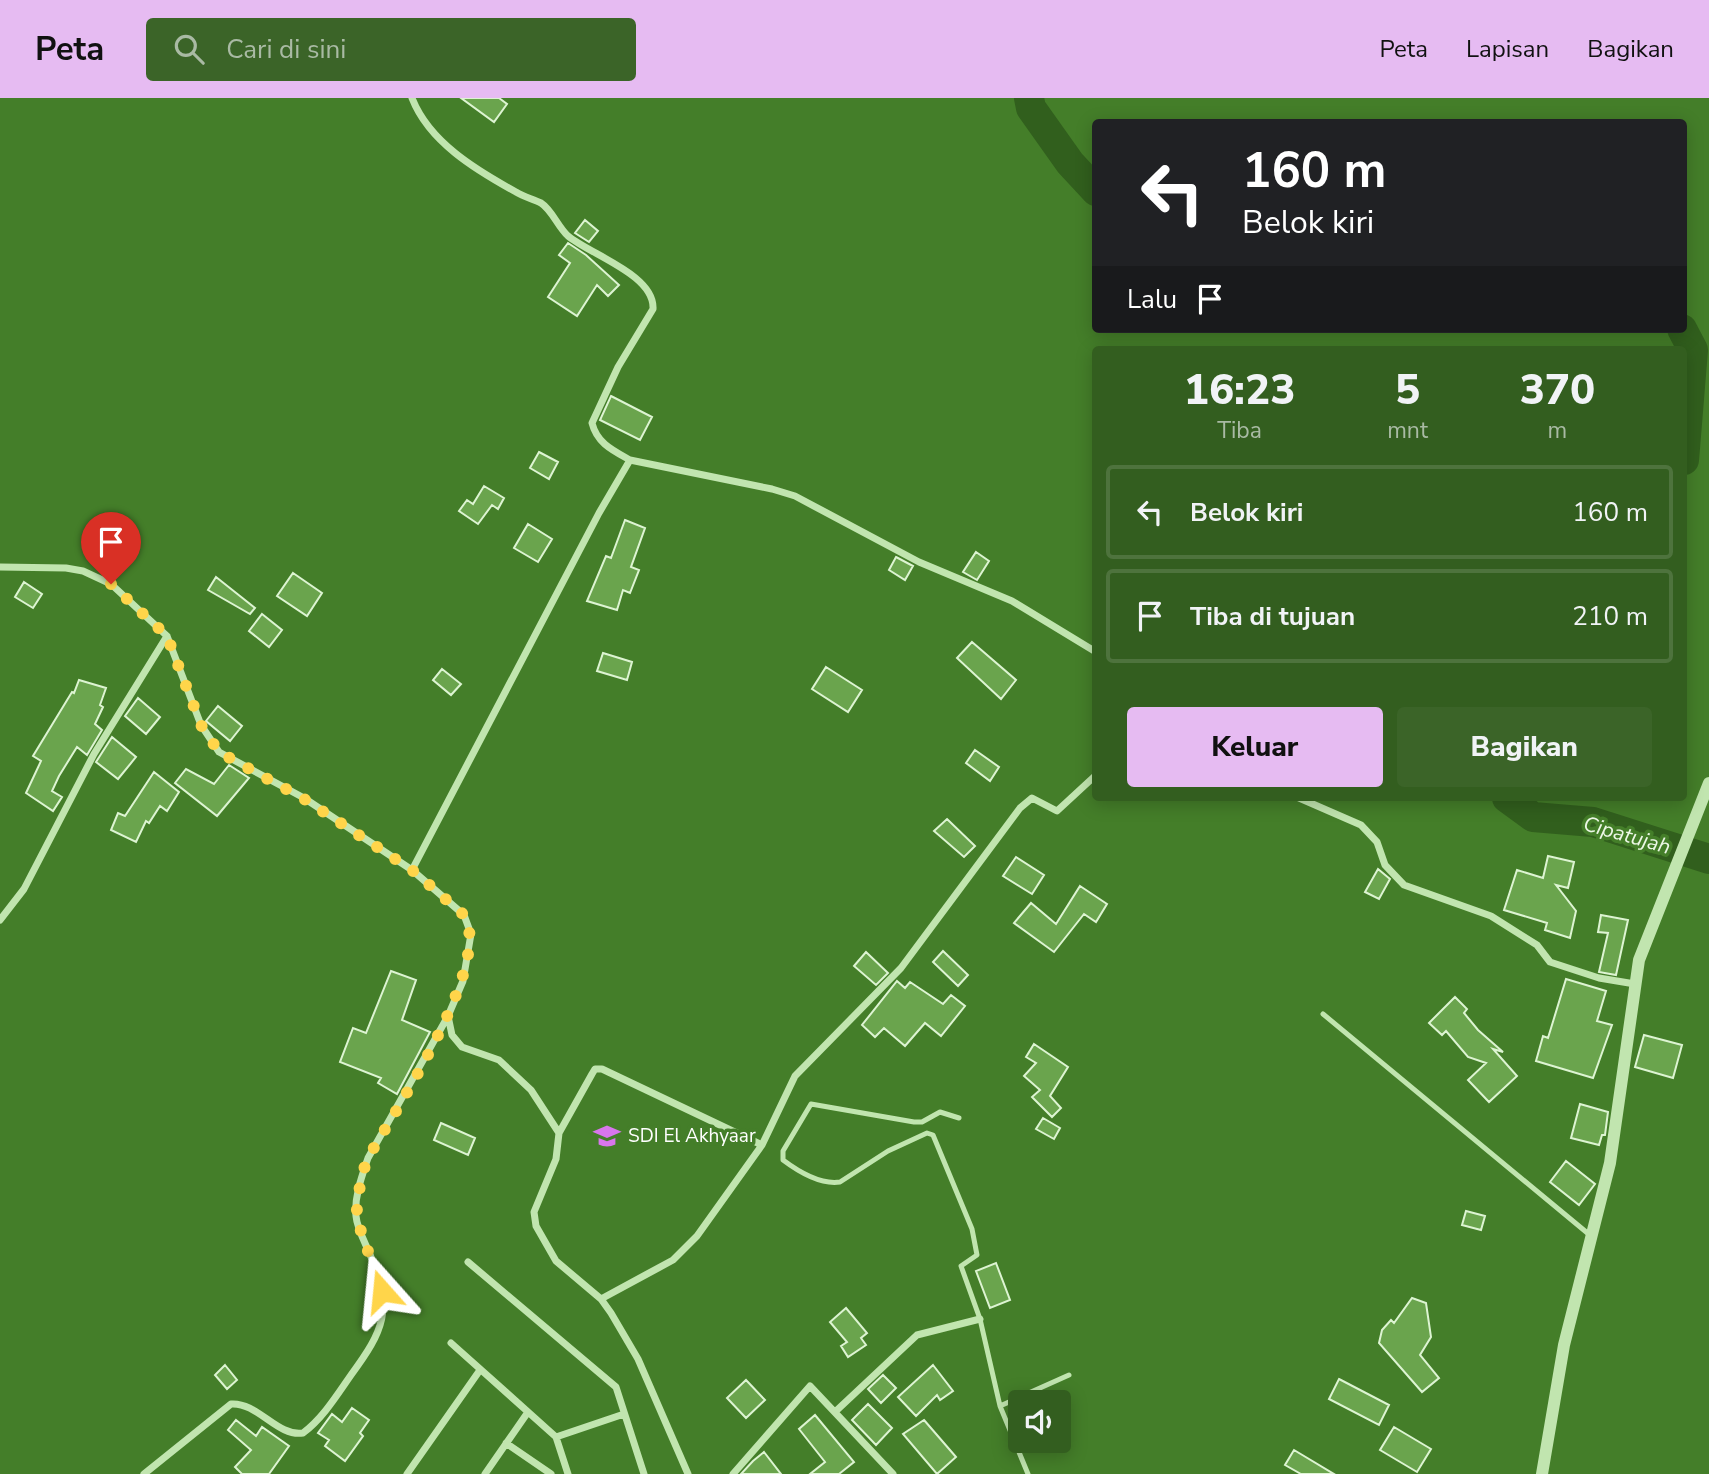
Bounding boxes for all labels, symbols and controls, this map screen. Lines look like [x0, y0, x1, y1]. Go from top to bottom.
search box [146, 18, 636, 81]
text: Peta [35, 27, 104, 72]
icon: search [170, 30, 208, 68]
text: Cari di sini [226, 32, 346, 67]
text: Peta [1379, 33, 1428, 65]
text: Lapisan [1466, 33, 1549, 65]
text: Bagikan [1587, 33, 1674, 65]
text: 160 m [1242, 137, 1386, 204]
icon: left [1127, 147, 1218, 238]
text: Belok kiri [1242, 201, 1374, 244]
icon: arrive [1191, 280, 1229, 318]
text: Lalu [1127, 282, 1177, 317]
text: 16:23 [1184, 362, 1295, 419]
text: 5 [1395, 362, 1420, 419]
text: 370 [1520, 362, 1595, 419]
text: Tiba [1217, 415, 1262, 446]
text: mnt [1387, 415, 1428, 446]
text: m [1548, 415, 1567, 446]
icon: left [1131, 493, 1169, 531]
text: Belok kiri [1190, 495, 1303, 530]
text: 160 m [1572, 495, 1648, 530]
pin [81, 512, 141, 584]
icon: arrive [92, 523, 130, 561]
icon: arrive [1131, 597, 1169, 635]
text: Tiba di tujuan [1190, 599, 1355, 634]
text: 210 m [1572, 599, 1648, 634]
button: Keluar [1127, 707, 1383, 787]
button: Bagikan [1397, 707, 1652, 787]
water label: Cipatujah [1580, 809, 1674, 861]
school or university icon: SDI El Akhyaar [592, 1121, 622, 1151]
place label: SDI El Akhyaar [628, 1123, 756, 1149]
position arrow [345, 1254, 419, 1328]
map controls [1008, 1390, 1071, 1453]
button: sound [1008, 1390, 1071, 1453]

